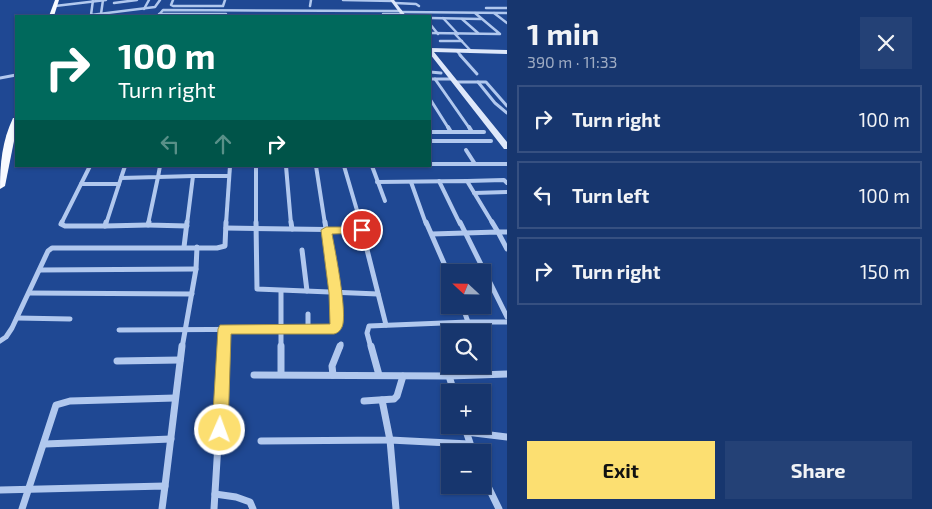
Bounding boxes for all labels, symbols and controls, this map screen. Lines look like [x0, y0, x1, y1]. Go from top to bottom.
text: 1 min [527, 15, 599, 51]
button: close [860, 17, 912, 69]
text: 100 m [118, 34, 216, 76]
icon: right [35, 35, 100, 100]
text: 390 m · 11:33 [527, 52, 618, 71]
text: Turn right [118, 76, 216, 102]
icon: right [529, 105, 557, 133]
text: Turn right [572, 108, 660, 131]
text: 100 m [859, 108, 910, 131]
icon: left [156, 130, 184, 158]
icon: ahead [209, 130, 237, 158]
icon: right [262, 130, 290, 158]
icon: left [529, 181, 557, 209]
text: Turn left [572, 184, 649, 207]
text: 100 m [859, 184, 910, 207]
pin [341, 209, 383, 251]
icon: arrive [348, 216, 376, 244]
icon: right [529, 257, 557, 285]
text: Turn right [572, 260, 660, 283]
text: 150 m [860, 260, 910, 283]
north arrow [441, 264, 491, 314]
map controls [441, 264, 491, 494]
button: search [441, 324, 491, 374]
button: + [441, 384, 491, 434]
position arrow [193, 403, 245, 455]
button: Exit [527, 441, 715, 499]
button: Share [725, 441, 912, 499]
button: − [441, 444, 491, 494]

